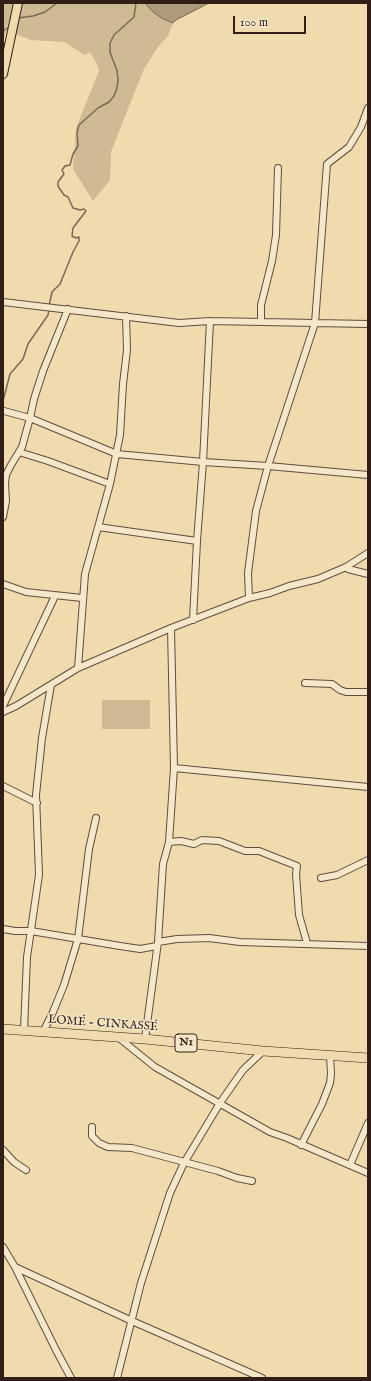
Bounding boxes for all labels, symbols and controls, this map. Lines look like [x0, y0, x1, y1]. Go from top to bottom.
scale bar [235, 8, 308, 34]
text: 100 m [240, 15, 268, 30]
street label: LOMÉ - CINKASSÉ [47, 1013, 159, 1035]
road number: N1 [175, 1034, 197, 1052]

